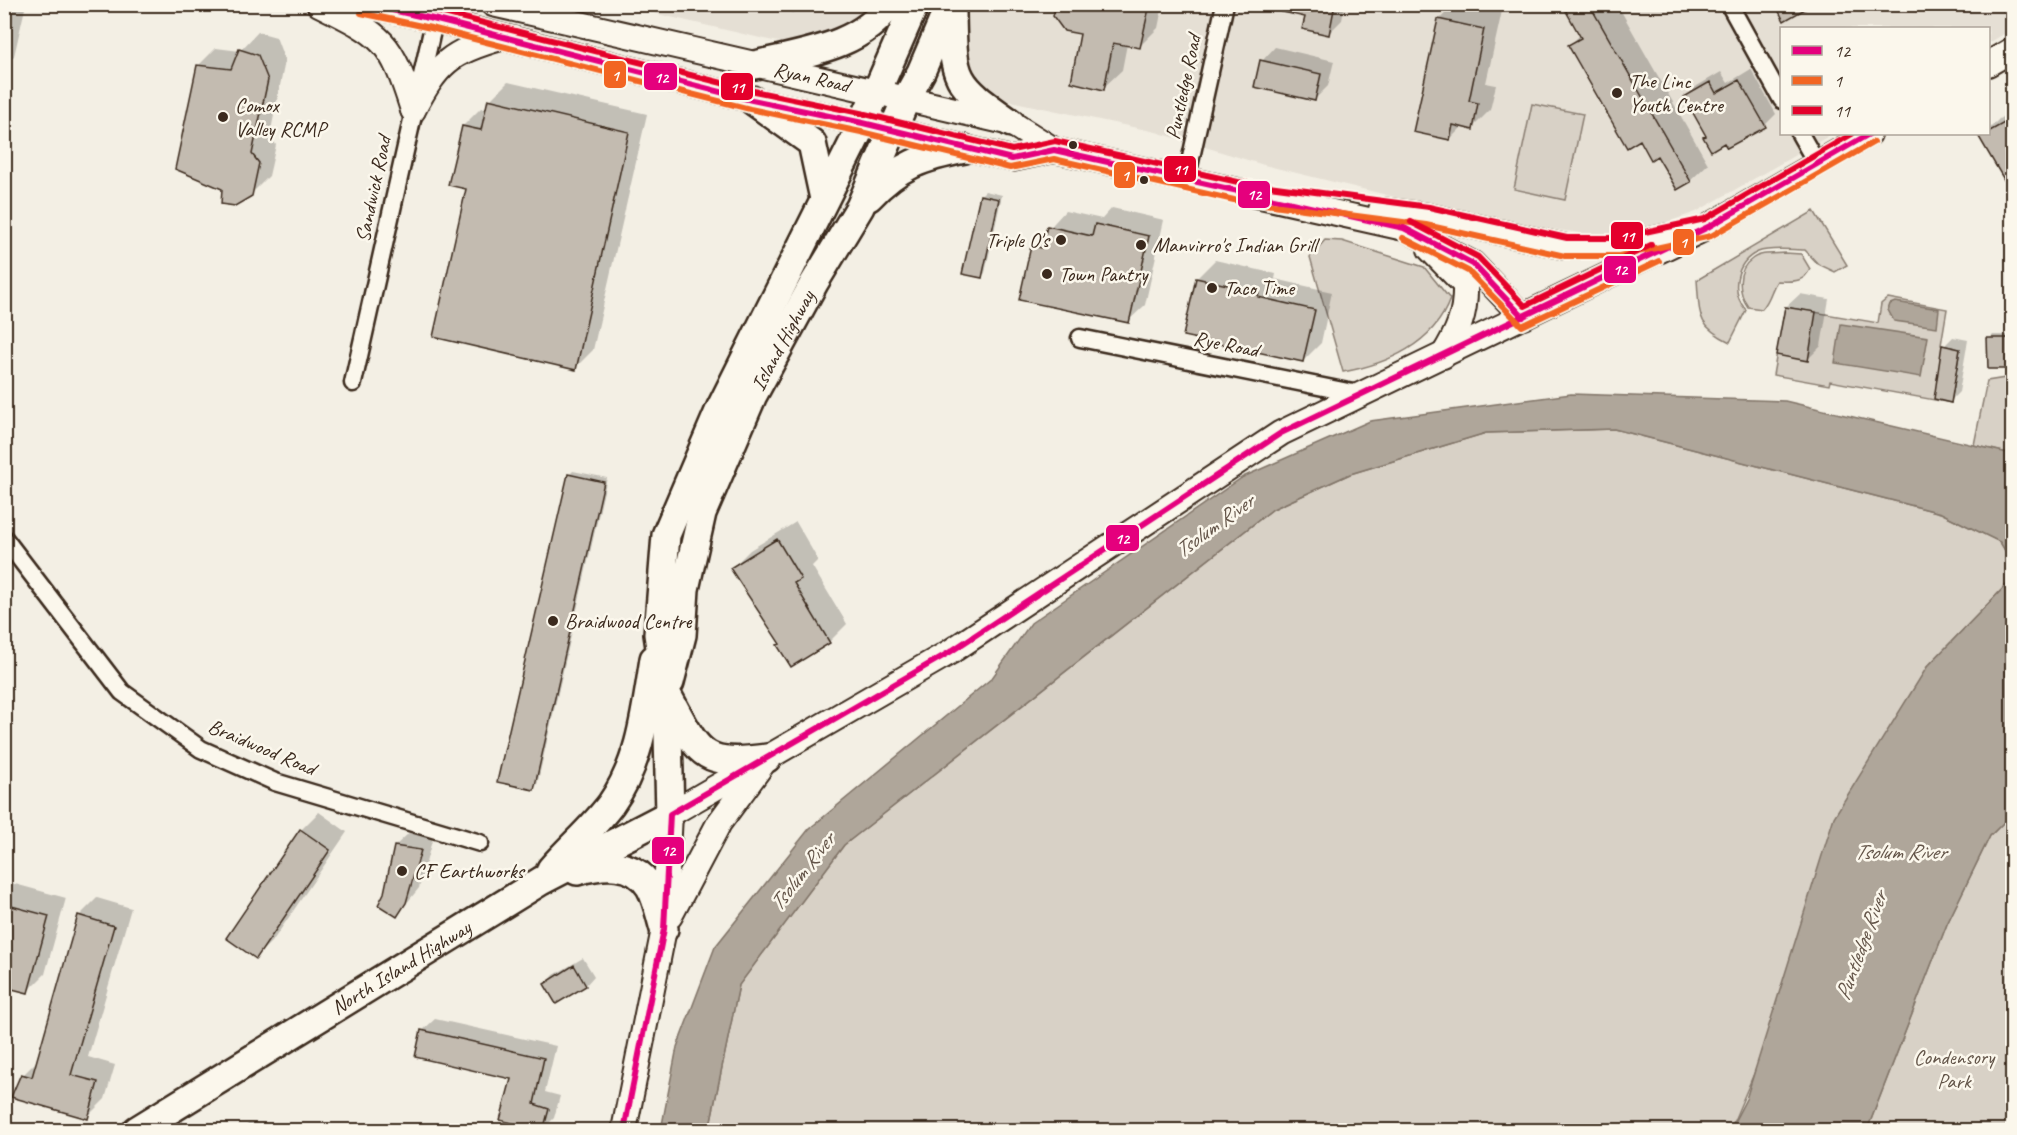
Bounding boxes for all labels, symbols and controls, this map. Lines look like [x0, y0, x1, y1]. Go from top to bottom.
legend [1780, 27, 1990, 135]
street label: Puntledge Road [1159, 30, 1207, 142]
text: 12 [1834, 40, 1852, 62]
street label: Ryan Road [771, 56, 855, 99]
line badge: 1 [603, 60, 627, 89]
line badge: 12 [643, 62, 678, 91]
text: 1 [611, 66, 620, 86]
text: 12 [654, 68, 670, 88]
place label: The Linc Youth Centre [1629, 68, 1725, 118]
text: 1 [1834, 70, 1843, 92]
line badge: 11 [720, 72, 754, 101]
text: 11 [730, 78, 746, 98]
marker: The Linc Youth Centre [1610, 86, 1624, 100]
place label: Comox Valley RCMP [235, 92, 329, 142]
text: 11 [1834, 100, 1851, 122]
marker: Comox Valley RCMP [216, 110, 230, 124]
street label: Sandwick Road [349, 131, 397, 244]
unlabelled marker [1067, 139, 1079, 151]
line badge: 11 [1163, 155, 1197, 183]
text: 11 [1173, 160, 1189, 180]
line badge: 1 [1113, 161, 1136, 189]
text: 1 [1121, 166, 1130, 186]
unlabelled marker [1138, 174, 1150, 186]
line badge: 12 [1237, 180, 1271, 209]
text: 12 [1247, 185, 1263, 205]
line badge: 11 [1610, 221, 1644, 250]
place label: Triple O's [986, 227, 1051, 253]
text: 11 [1620, 227, 1636, 247]
line badge: 1 [1672, 228, 1695, 256]
place label: Manvirro's Indian Grill [1153, 232, 1320, 258]
marker: Triple O's [1054, 233, 1068, 247]
text: 1 [1679, 233, 1688, 253]
marker: Manvirro's Indian Grill [1134, 238, 1148, 252]
line badge: 12 [1603, 255, 1637, 284]
text: 12 [1613, 260, 1629, 280]
place label: Town Pantry [1059, 261, 1149, 287]
marker: Town Pantry [1040, 267, 1054, 281]
place label: Taco Time [1224, 275, 1296, 301]
marker: Taco Time [1205, 281, 1219, 295]
street label: Island Highway [745, 284, 821, 395]
street label: Rye Road [1191, 325, 1264, 364]
water label: Tsolum River [1169, 486, 1262, 564]
line badge: 12 [1105, 524, 1140, 552]
text: 12 [1115, 529, 1131, 549]
place label: Braidwood Centre [565, 608, 692, 634]
marker: Braidwood Centre [546, 614, 560, 628]
street label: Braidwood Road [204, 713, 323, 783]
water label: Tsolum River [763, 825, 843, 917]
line badge: 12 [651, 836, 685, 865]
water label: Tsolum River [1854, 838, 1949, 866]
text: 12 [661, 841, 677, 861]
place label: CF Earthworks [414, 858, 526, 884]
marker: CF Earthworks [395, 864, 409, 878]
water label: Puntledge River [1829, 884, 1895, 1004]
street label: North Island Highway [326, 913, 477, 1020]
park label: Condensory Park [1914, 1044, 1996, 1094]

